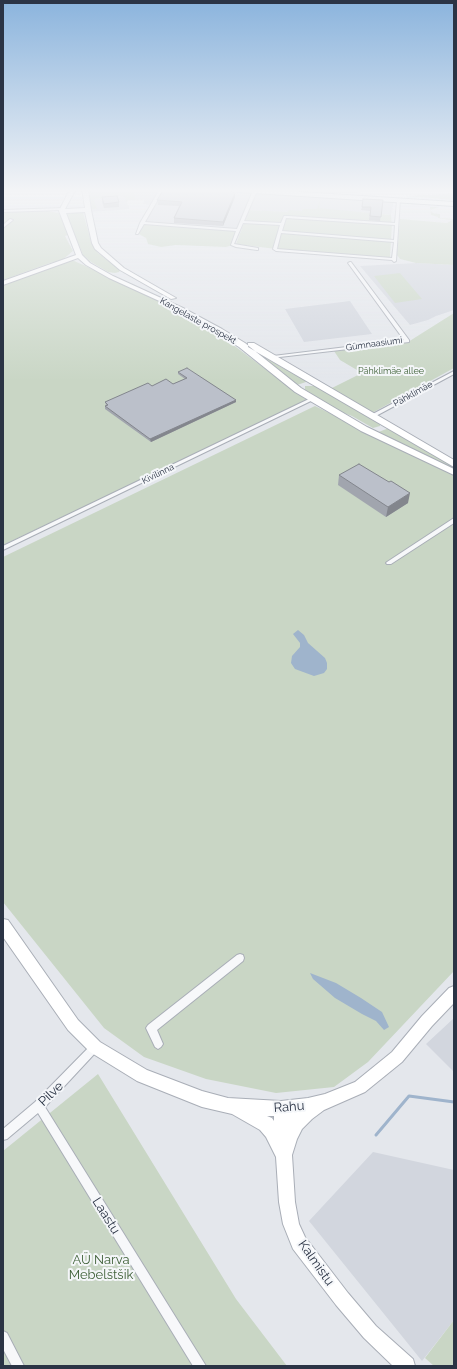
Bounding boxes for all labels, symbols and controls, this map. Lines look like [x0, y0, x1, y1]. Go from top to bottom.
street label: Kangelaste prospekt [158, 295, 238, 347]
street label: Gümnaasiumi [345, 335, 403, 353]
park label: Pähklimäe allee [358, 366, 424, 376]
street label: Pähklimäe [391, 379, 435, 409]
street label: Kivilinna [140, 462, 176, 486]
street label: Pilve [35, 1078, 67, 1110]
street label: Rahu [273, 1098, 305, 1116]
street label: Laastu [89, 1195, 123, 1237]
street label: Kalmistu [295, 1237, 337, 1289]
park label: AÜ Narva Mebelštšik [69, 1252, 133, 1283]

